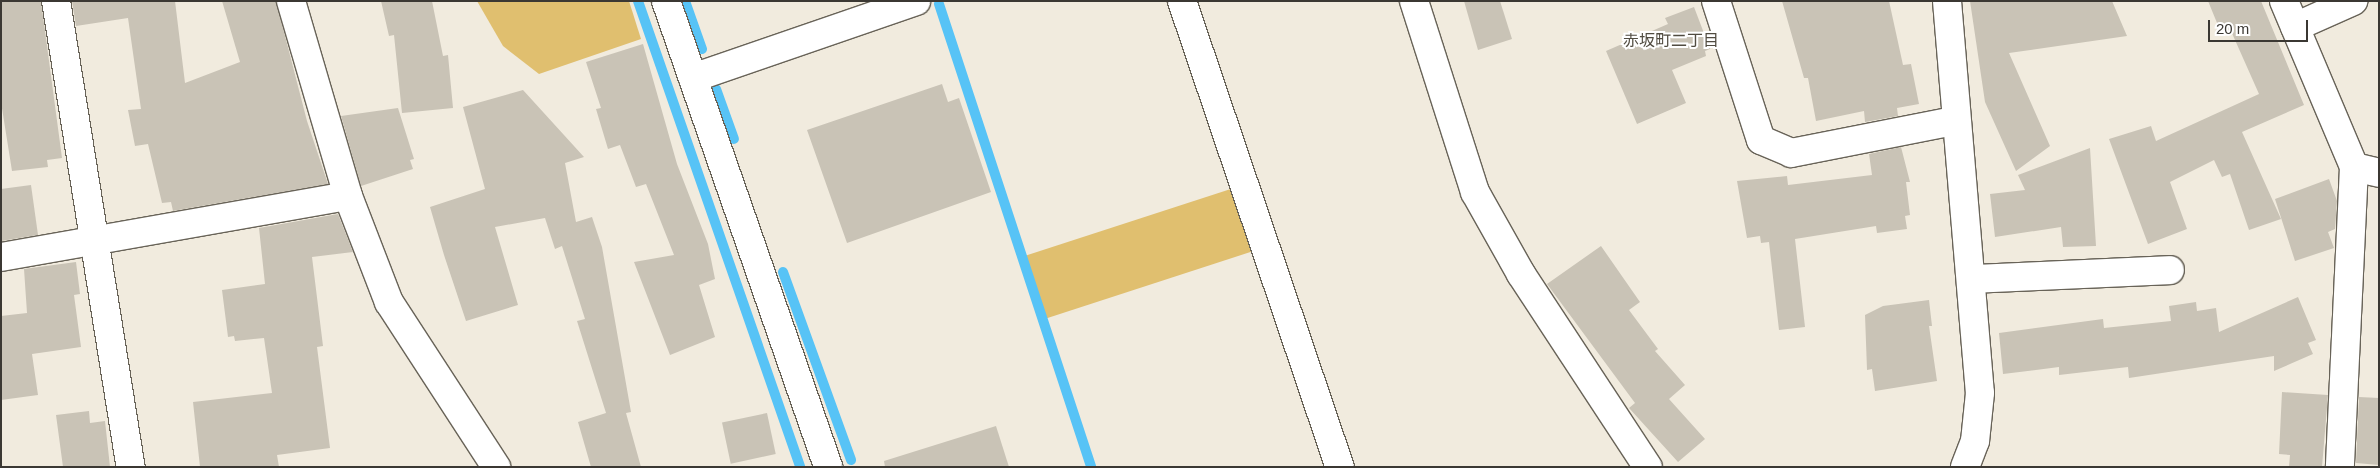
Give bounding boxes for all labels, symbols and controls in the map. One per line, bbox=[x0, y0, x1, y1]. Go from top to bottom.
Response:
scale bar bbox=[2210, 10, 2310, 42]
text: 20 m bbox=[2216, 20, 2249, 37]
district label: 赤坂町二丁目 bbox=[1623, 31, 1719, 51]

